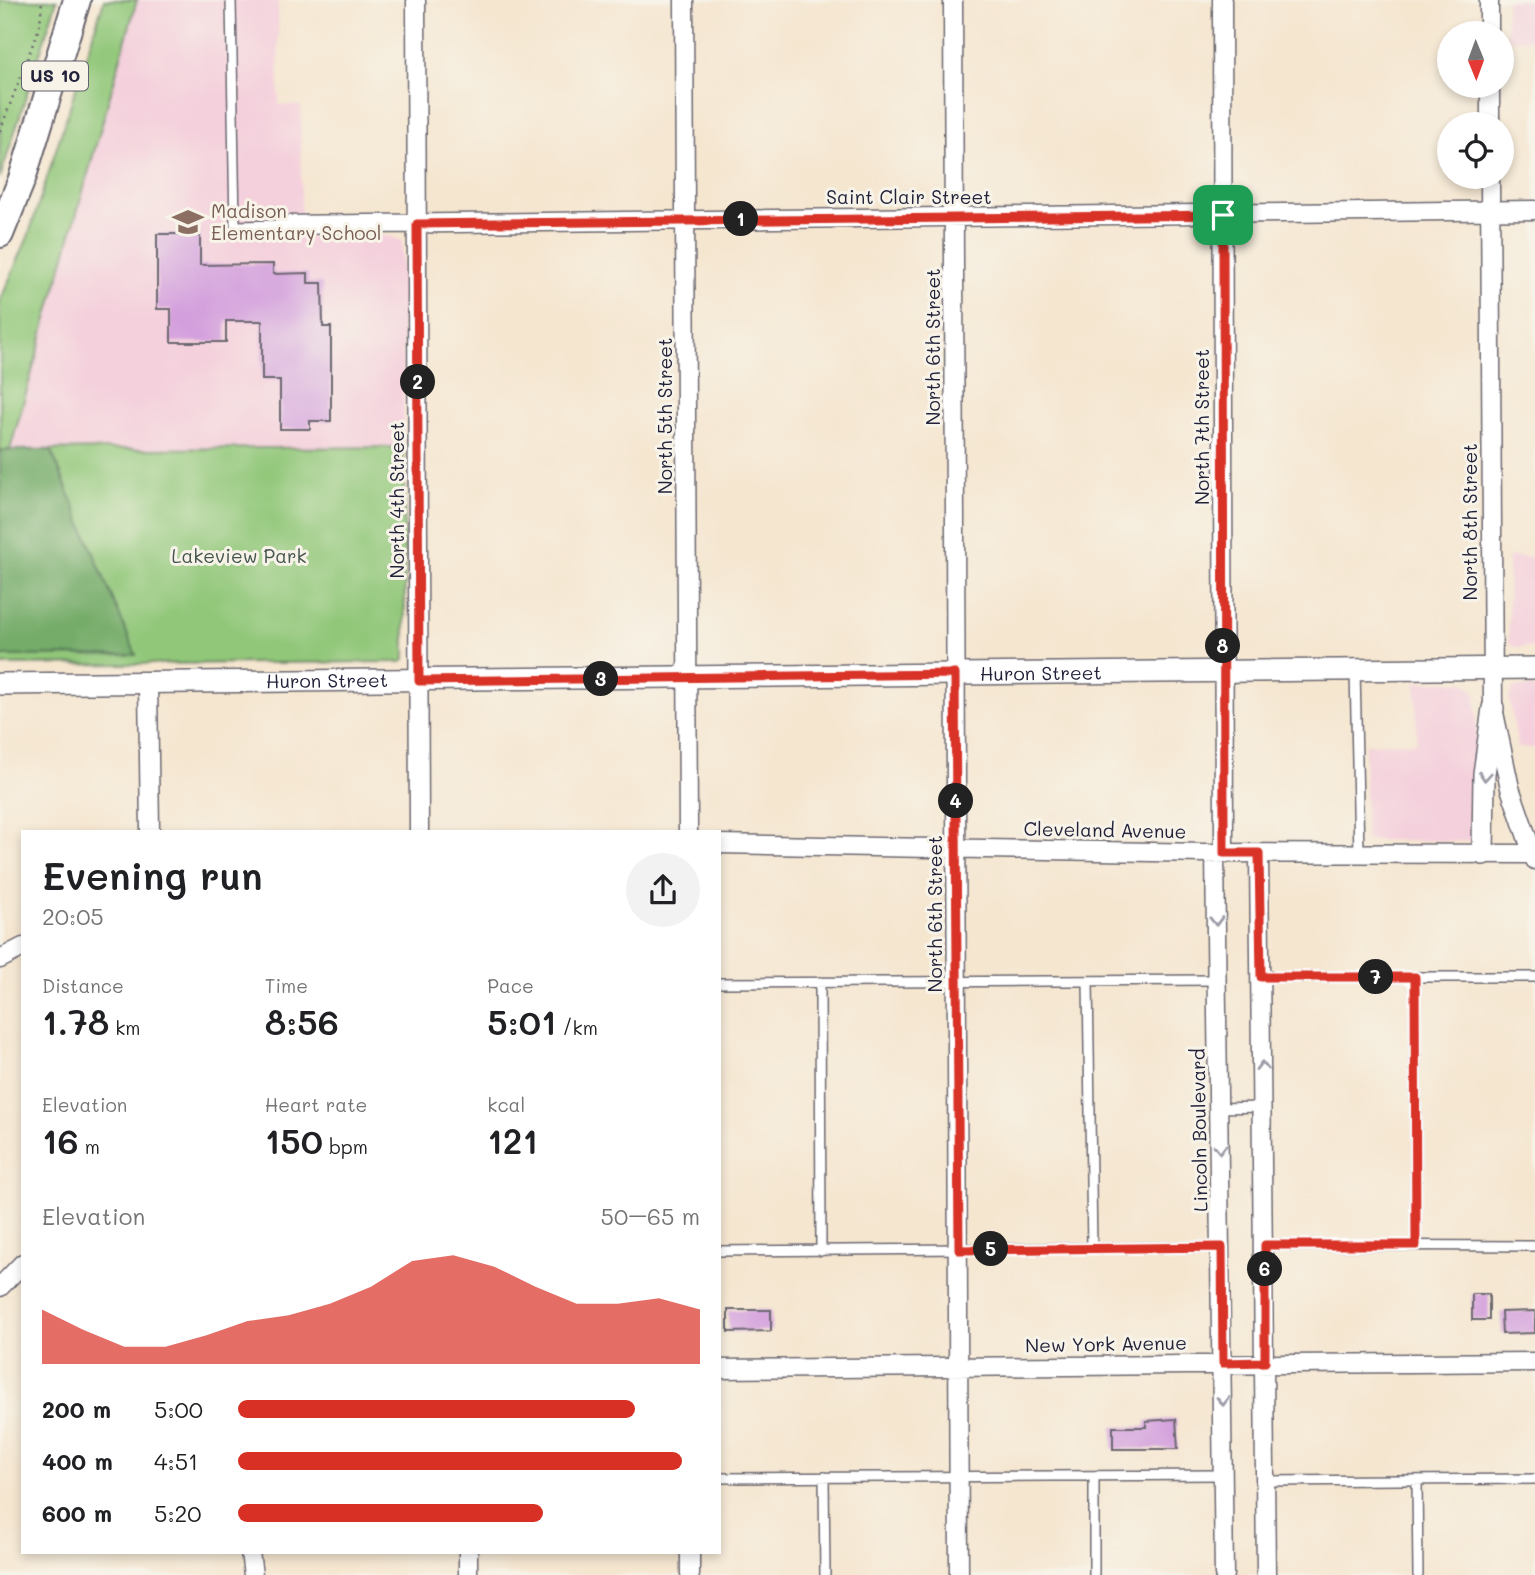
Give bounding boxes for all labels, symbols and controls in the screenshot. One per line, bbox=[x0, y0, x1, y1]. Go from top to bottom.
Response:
north arrow bbox=[1437, 21, 1514, 98]
map controls bbox=[1437, 21, 1514, 189]
road number: US 10 bbox=[22, 62, 88, 90]
button: locate bbox=[1437, 112, 1514, 189]
street label: Saint Clair Street bbox=[826, 184, 992, 209]
pin bbox=[1193, 185, 1253, 245]
icon: arrive bbox=[1204, 196, 1242, 234]
place label: Madison Elementary School bbox=[211, 198, 381, 245]
pin: 1 bbox=[724, 202, 758, 236]
school or university icon: Madison Elementary School bbox=[171, 205, 205, 239]
text: 1 bbox=[736, 206, 745, 231]
street label: North 6th Street bbox=[920, 268, 945, 426]
street label: North 5th Street bbox=[652, 338, 677, 494]
street label: North 7th Street bbox=[1189, 349, 1214, 505]
pin: 2 bbox=[400, 364, 436, 400]
text: 2 bbox=[412, 369, 423, 394]
street label: North 4th Street bbox=[384, 422, 409, 578]
street label: North 8th Street bbox=[1457, 443, 1482, 601]
park label: Lakeview Park bbox=[171, 543, 307, 568]
pin: 8 bbox=[1206, 628, 1240, 664]
text: 8 bbox=[1217, 633, 1228, 658]
street label: Huron Street bbox=[980, 660, 1102, 686]
pin: 3 bbox=[584, 662, 618, 696]
text: 3 bbox=[595, 666, 606, 691]
street label: Huron Street bbox=[266, 667, 388, 693]
one-way arrow bbox=[1478, 770, 1493, 781]
pin: 4 bbox=[939, 784, 974, 818]
text: 4 bbox=[949, 788, 962, 813]
street label: Cleveland Avenue bbox=[1023, 816, 1187, 843]
street label: North 6th Street bbox=[922, 835, 947, 993]
text: Evening run bbox=[42, 850, 263, 900]
button: share bbox=[626, 853, 700, 927]
text: 20:05 bbox=[42, 901, 104, 931]
one-way arrow bbox=[1208, 916, 1224, 927]
pin: 7 bbox=[1358, 960, 1394, 995]
text: 7 bbox=[1370, 964, 1381, 989]
text: Distance bbox=[42, 973, 124, 998]
text: Time bbox=[265, 973, 308, 998]
text: Pace bbox=[487, 973, 534, 998]
text: 1.78 bbox=[42, 998, 109, 1044]
text: 8:56 bbox=[265, 998, 339, 1044]
text: 5:01 bbox=[487, 998, 557, 1044]
text: km bbox=[109, 1015, 141, 1040]
text: /km bbox=[557, 1015, 598, 1040]
street label: Lincoln Boulevard bbox=[1185, 1048, 1212, 1212]
one-way arrow bbox=[1254, 1060, 1270, 1071]
text: Elevation bbox=[42, 1092, 127, 1117]
text: Heart rate bbox=[265, 1092, 367, 1117]
text: kcal bbox=[487, 1092, 525, 1117]
text: 16 bbox=[42, 1117, 79, 1163]
text: 150 bbox=[265, 1117, 323, 1163]
text: 121 bbox=[487, 1117, 538, 1163]
text: m bbox=[79, 1134, 100, 1159]
text: bpm bbox=[323, 1134, 368, 1159]
one-way arrow bbox=[1212, 1144, 1228, 1154]
text: Elevation bbox=[42, 1201, 145, 1231]
text: 50–65 m bbox=[601, 1201, 700, 1231]
pin: 5 bbox=[974, 1232, 1009, 1266]
text: 5 bbox=[985, 1236, 996, 1261]
pin: 6 bbox=[1248, 1252, 1282, 1286]
text: 6 bbox=[1259, 1256, 1270, 1281]
street label: New York Avenue bbox=[1025, 1330, 1187, 1357]
text: 200 m bbox=[42, 1394, 111, 1424]
text: 5:00 bbox=[154, 1394, 203, 1424]
one-way arrow bbox=[1216, 1395, 1231, 1406]
text: 400 m bbox=[42, 1446, 113, 1476]
text: 4:51 bbox=[154, 1446, 198, 1476]
text: 600 m bbox=[42, 1498, 112, 1528]
text: 5:20 bbox=[154, 1498, 202, 1528]

